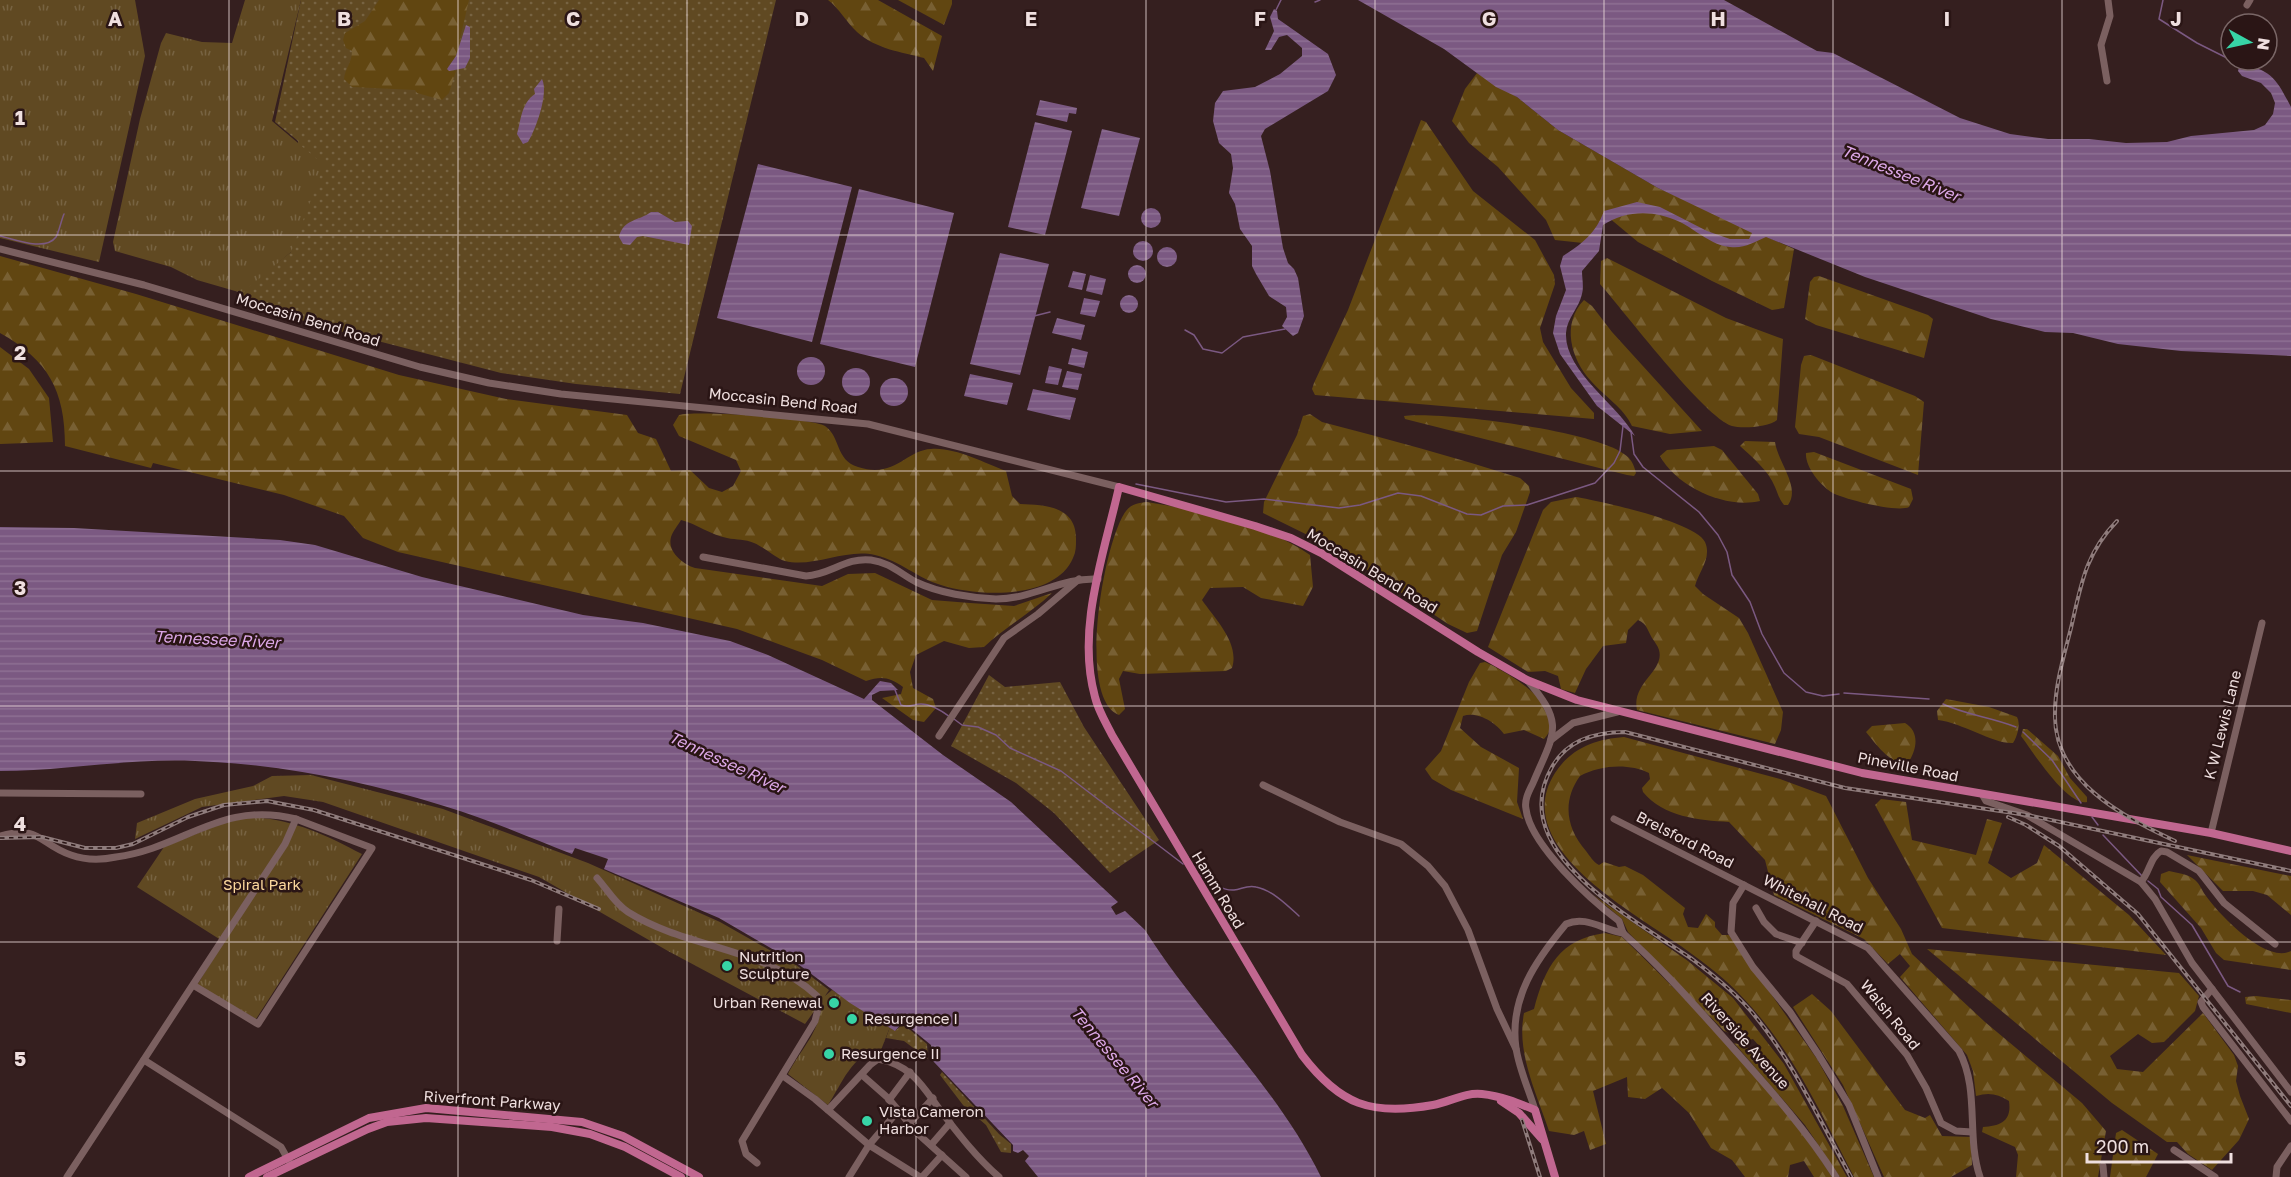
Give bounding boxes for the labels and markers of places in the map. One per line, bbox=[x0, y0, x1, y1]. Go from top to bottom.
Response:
place label: Nutrition Sculpture bbox=[739, 947, 810, 982]
marker: Nutrition Sculpture bbox=[720, 959, 734, 973]
place label: Urban Renewal bbox=[713, 993, 822, 1011]
marker: Urban Renewal bbox=[827, 996, 841, 1010]
place label: Resurgence I bbox=[864, 1009, 958, 1027]
marker: Resurgence I bbox=[845, 1012, 859, 1026]
place label: Resurgence II bbox=[841, 1044, 940, 1062]
marker: Resurgence II bbox=[822, 1047, 836, 1061]
place label: Vista Cameron Harbor bbox=[879, 1102, 984, 1137]
marker: Vista Cameron Harbor bbox=[860, 1114, 874, 1128]

